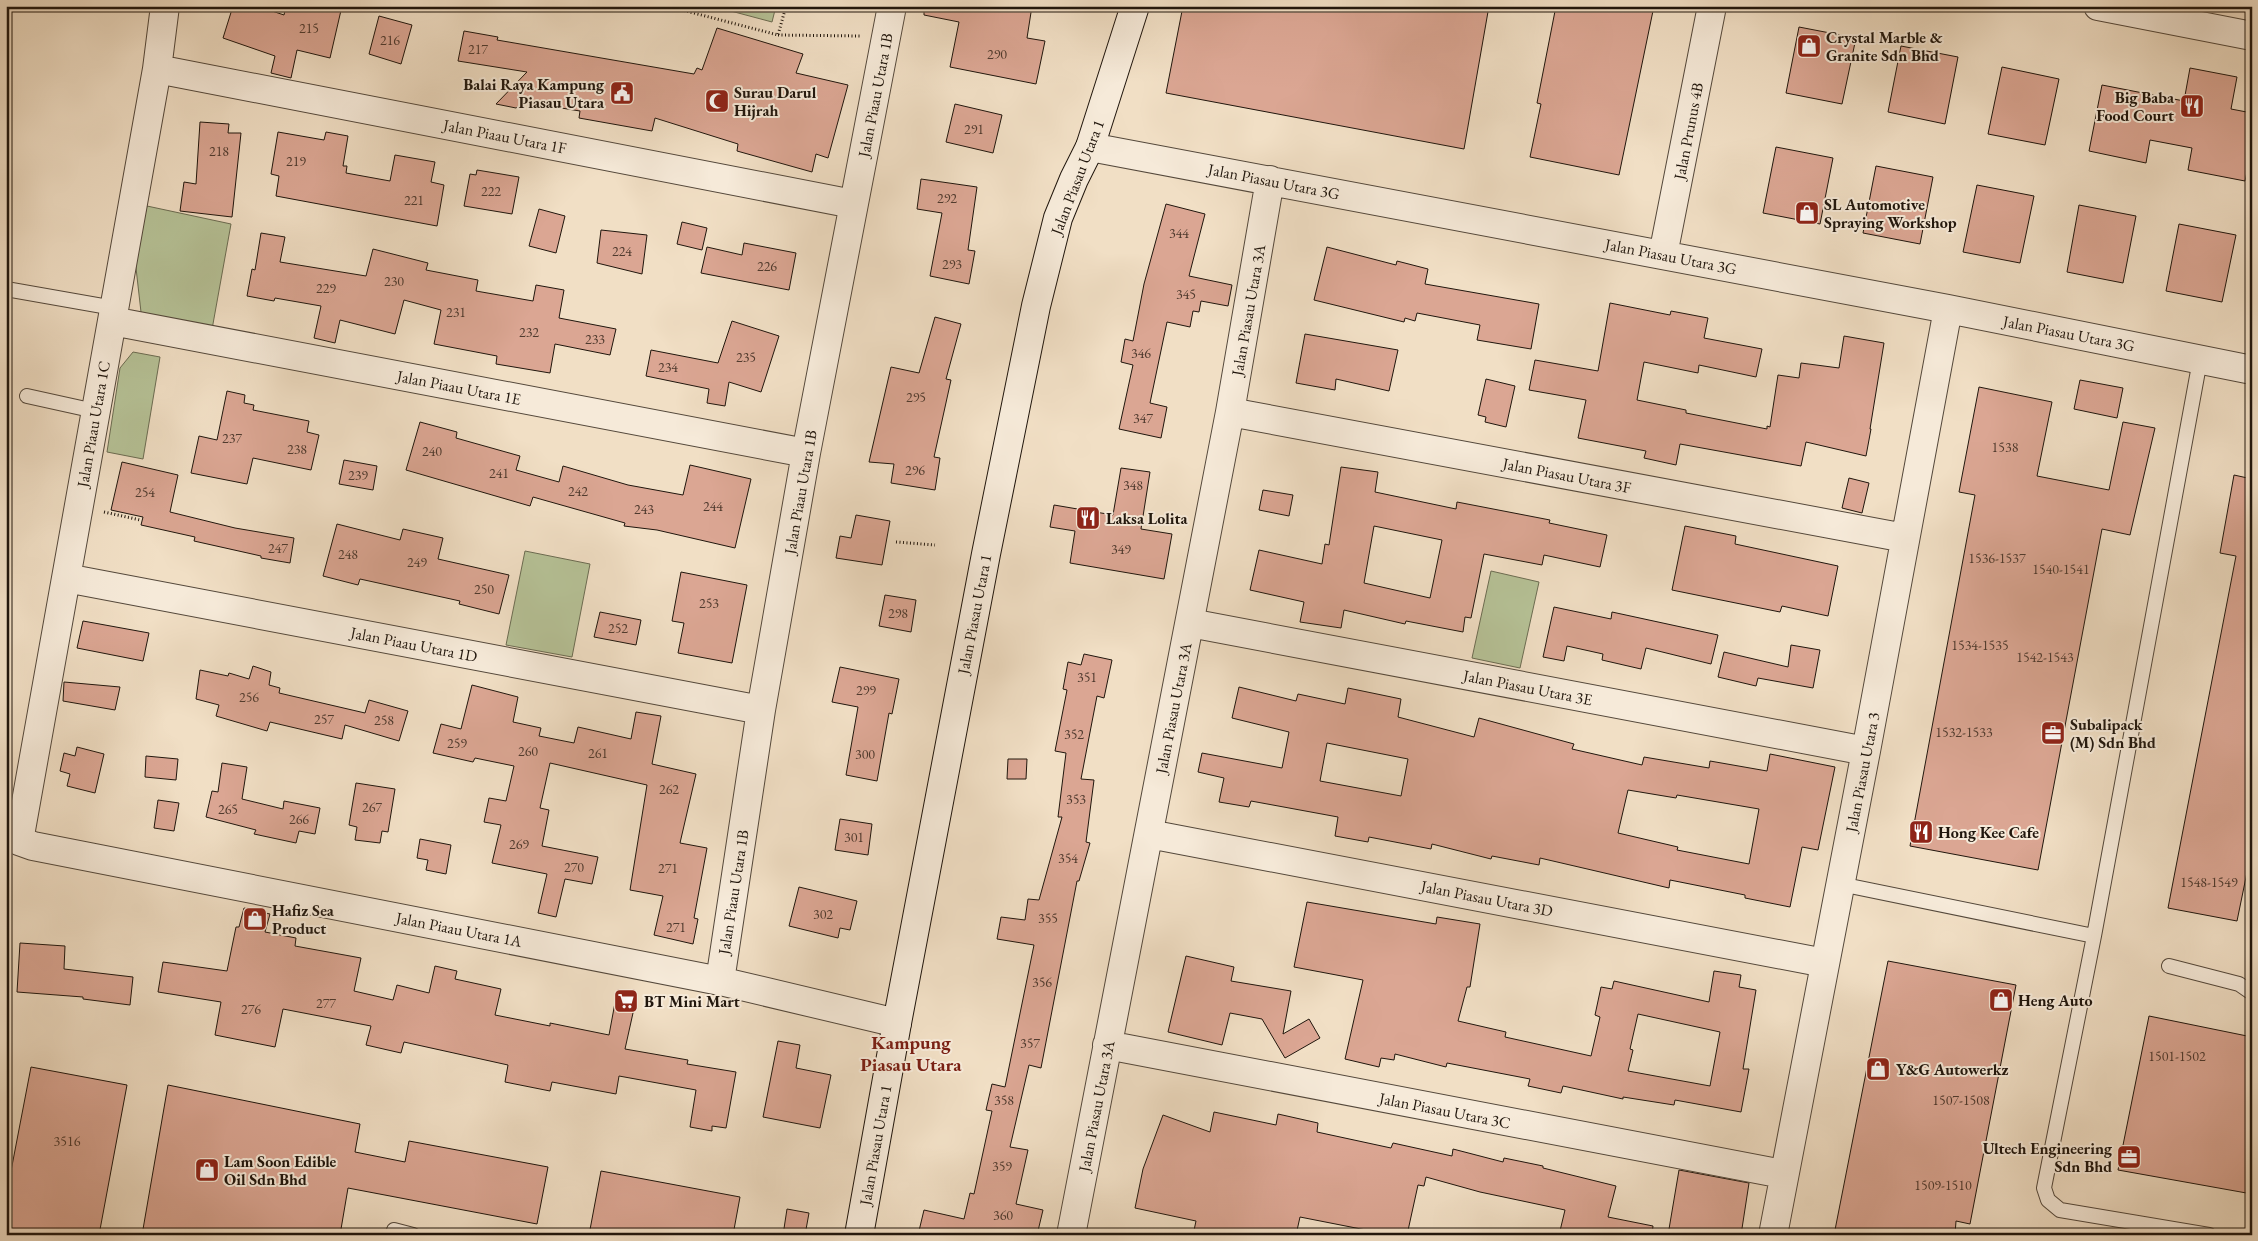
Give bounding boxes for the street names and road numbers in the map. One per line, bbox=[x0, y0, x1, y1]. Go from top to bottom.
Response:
street label: Jalan Piaau Utara 1B bbox=[853, 31, 898, 161]
street label: Jalan Prunus 4B bbox=[1668, 81, 1708, 183]
street label: Jalan Piaau Utara 1F bbox=[440, 114, 568, 159]
street label: Jalan Piasau Utara 1 bbox=[1045, 117, 1109, 240]
street label: Jalan Piasau Utara 3G bbox=[1204, 158, 1342, 205]
street label: Jalan Piasau Utara 3G bbox=[1601, 233, 1739, 280]
street label: Jalan Piasau Utara 3A bbox=[1226, 242, 1271, 379]
street label: Jalan Piasau Utara 3G bbox=[1999, 310, 2137, 357]
street label: Jalan Piaau Utara 1C bbox=[72, 359, 115, 491]
street label: Jalan Piaau Utara 1E bbox=[393, 365, 523, 410]
street label: Jalan Piaau Utara 1B bbox=[779, 428, 822, 558]
street label: Jalan Piasau Utara 3F bbox=[1499, 452, 1633, 498]
street label: Jalan Piasau Utara 1 bbox=[952, 552, 996, 678]
street label: Jalan Piaau Utara 1D bbox=[347, 622, 479, 667]
street label: Jalan Piasau Utara 3A bbox=[1150, 640, 1197, 777]
street label: Jalan Piasau Utara 3E bbox=[1460, 664, 1594, 710]
street label: Jalan Piasau Utara 3 bbox=[1840, 710, 1884, 836]
street label: Jalan Piaau Utara 1B bbox=[713, 828, 754, 958]
street label: Jalan Piasau Utara 3D bbox=[1417, 875, 1555, 922]
street label: Jalan Piaau Utara 1A bbox=[392, 907, 525, 952]
street label: Jalan Piasau Utara 3A bbox=[1073, 1038, 1120, 1175]
street label: Jalan Piasau Utara 1 bbox=[854, 1083, 896, 1209]
street label: Jalan Piasau Utara 3C bbox=[1376, 1087, 1512, 1134]

